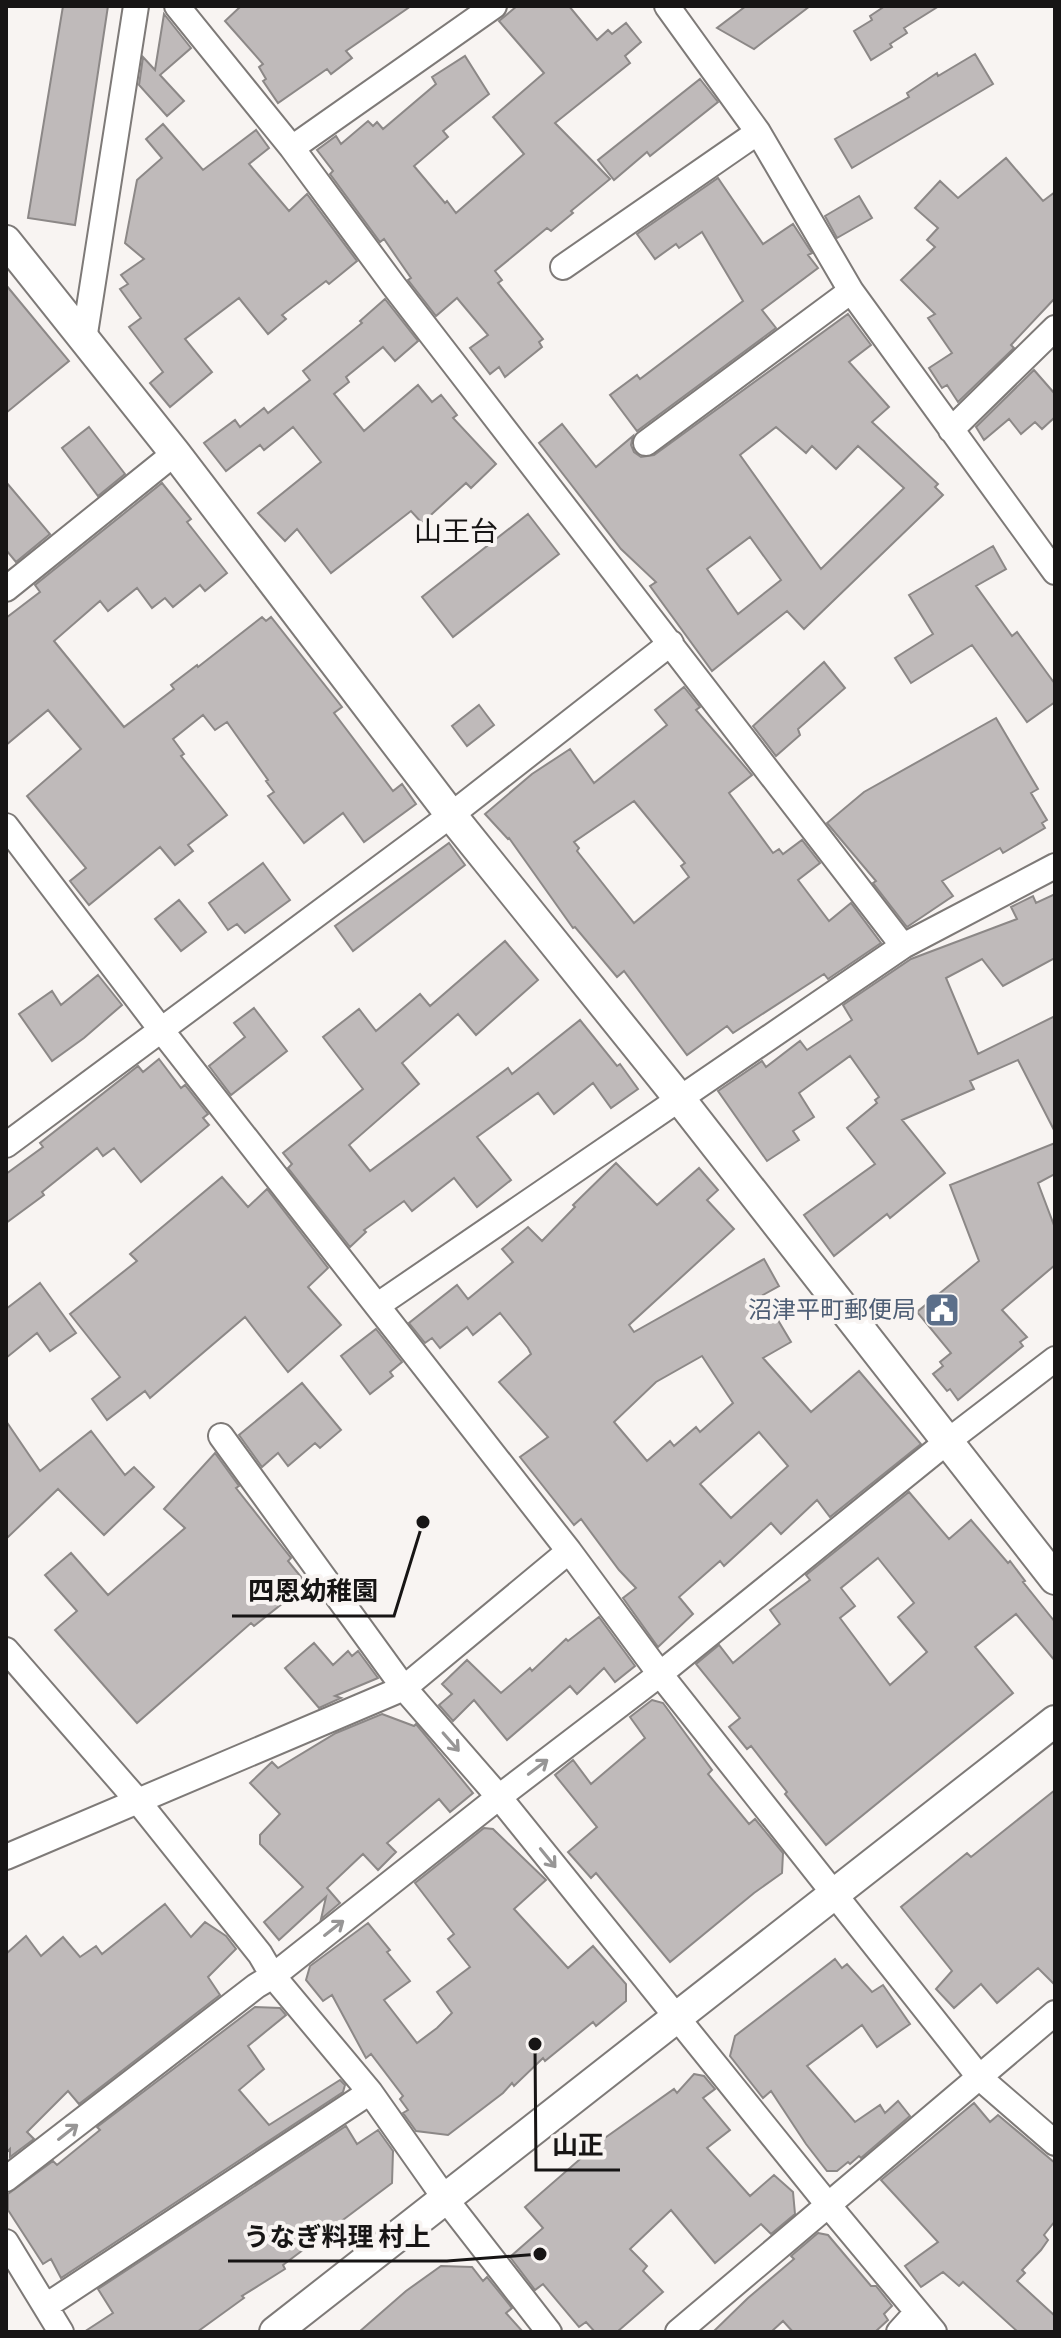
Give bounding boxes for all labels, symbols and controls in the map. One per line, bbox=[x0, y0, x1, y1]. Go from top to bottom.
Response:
district label: 山王台 bbox=[414, 512, 498, 552]
public building icon: 沼津平町郵便局 bbox=[923, 1291, 961, 1329]
place label: 沼津平町郵便局 bbox=[748, 1293, 916, 1328]
callout: 四恩幼稚園 bbox=[232, 1566, 394, 1616]
text: 四恩幼稚園 bbox=[248, 1573, 378, 1610]
one-way arrow bbox=[442, 1732, 460, 1752]
one-way arrow bbox=[527, 1758, 548, 1775]
one-way arrow bbox=[539, 1847, 557, 1867]
one-way arrow bbox=[323, 1919, 344, 1937]
callout: 山正 bbox=[536, 2120, 620, 2170]
one-way arrow bbox=[57, 2123, 78, 2140]
text: 山正 bbox=[552, 2127, 604, 2164]
callout: うなぎ料理 村上 bbox=[228, 2211, 447, 2261]
text: うなぎ料理 村上 bbox=[243, 2219, 431, 2256]

